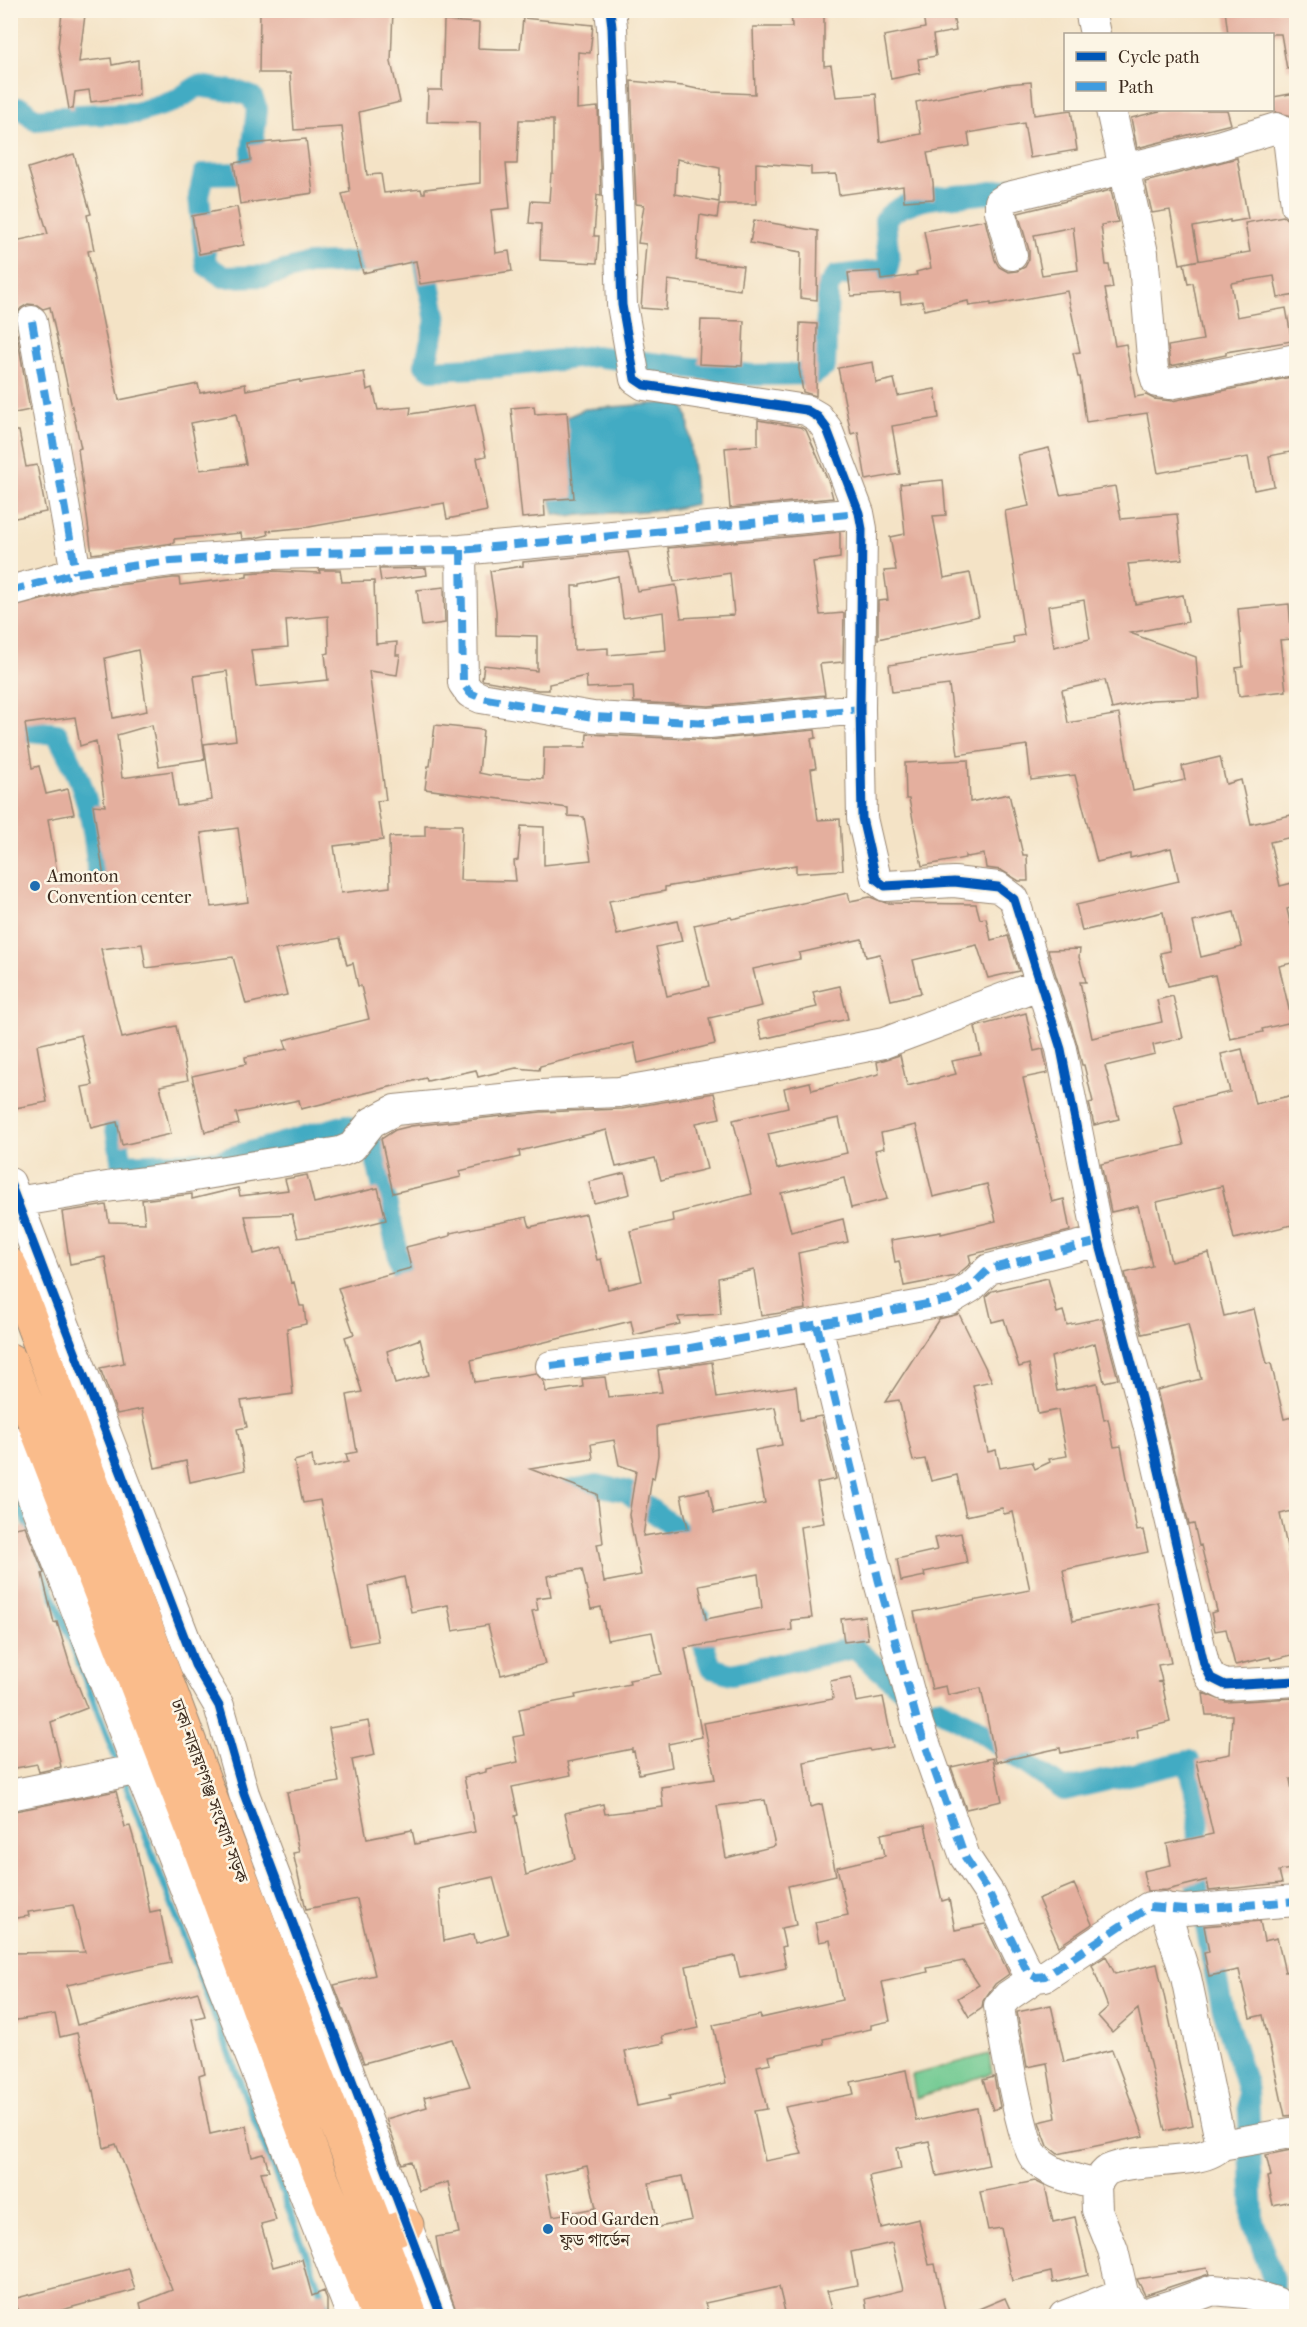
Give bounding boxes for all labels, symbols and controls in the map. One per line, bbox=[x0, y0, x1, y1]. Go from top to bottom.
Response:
legend bbox=[1064, 33, 1274, 111]
text: Cycle path bbox=[1118, 47, 1199, 68]
text: Path bbox=[1118, 77, 1154, 98]
place label: Amonton Convention center bbox=[46, 866, 192, 908]
marker: Amonton Convention center bbox=[28, 879, 42, 893]
street label: ঢাকা-নারায়ণগঞ্জ সংযোগ সড়ক bbox=[166, 1695, 253, 1887]
place label: Food Garden ফুড গার্ডেন bbox=[559, 2209, 660, 2251]
marker: Food Garden ফুড গার্ডেন bbox=[541, 2222, 555, 2236]

